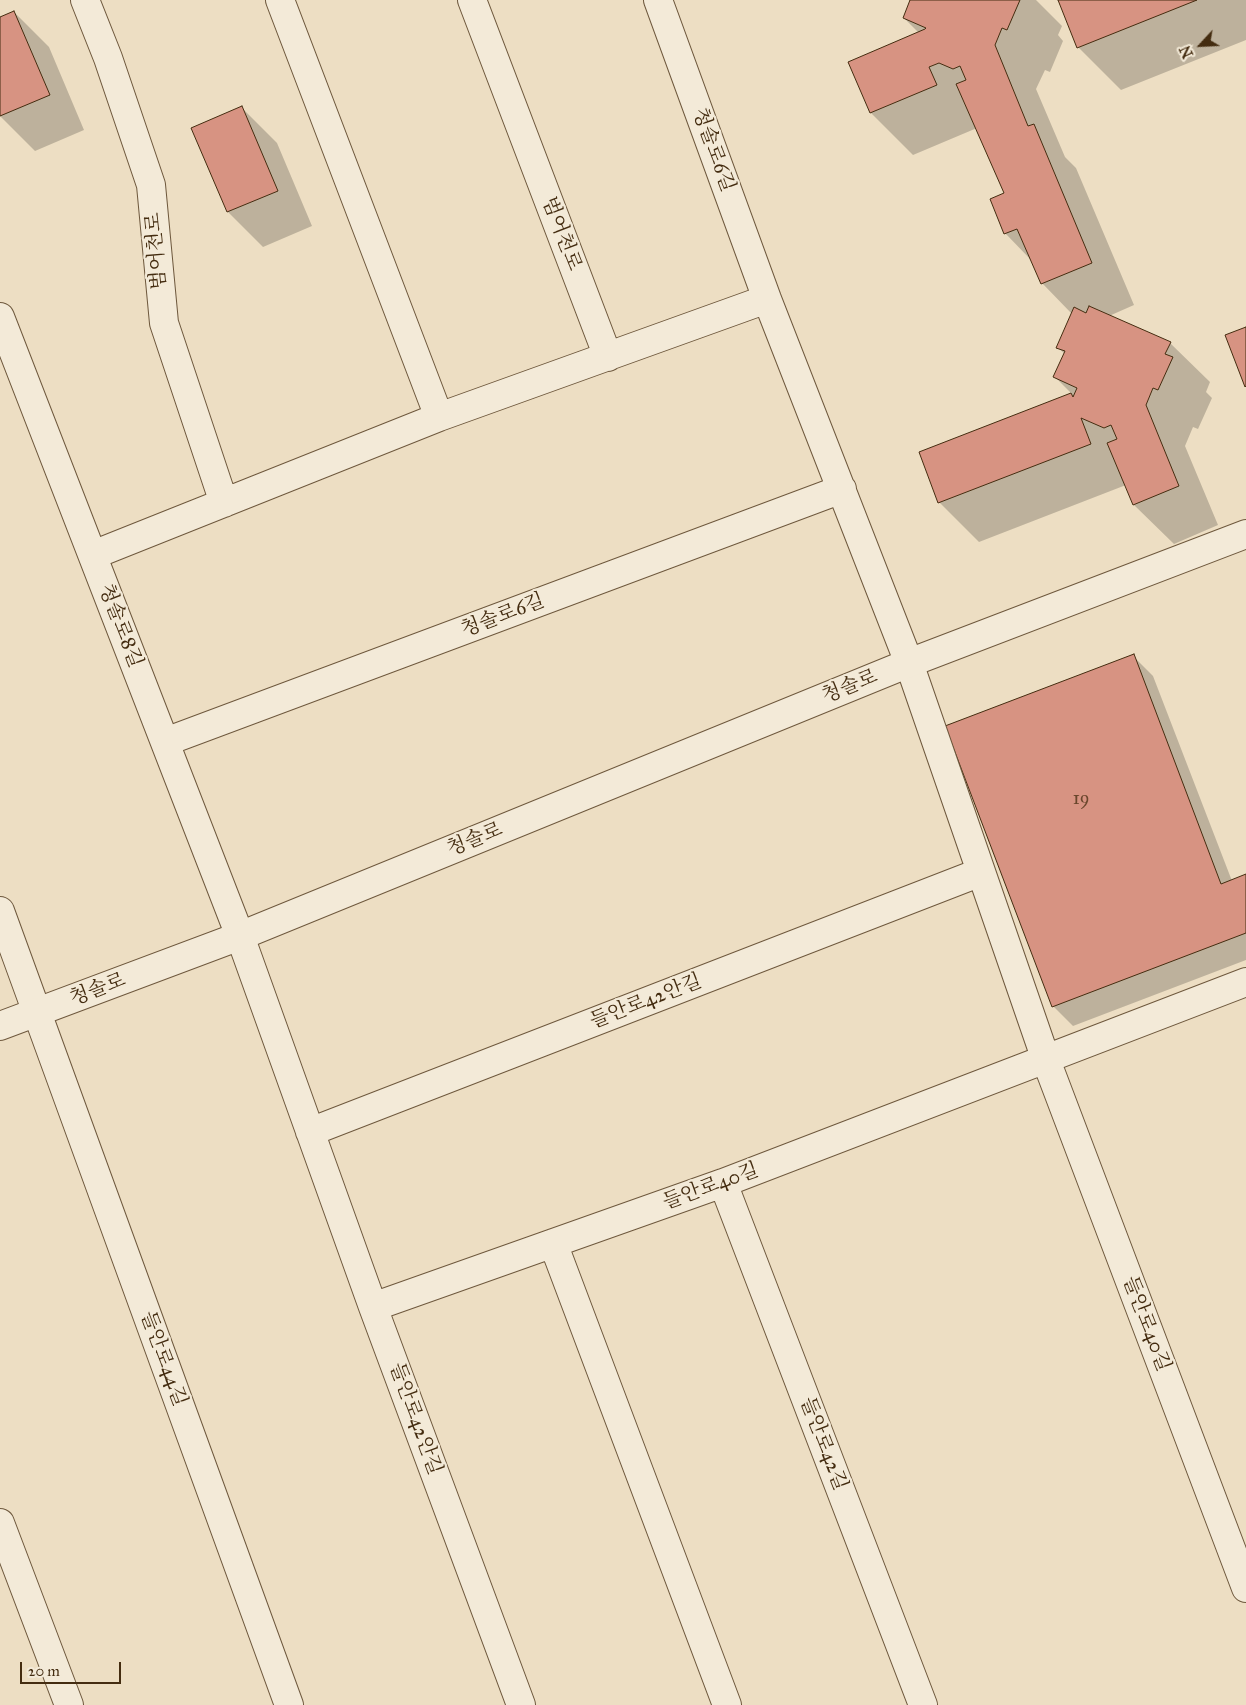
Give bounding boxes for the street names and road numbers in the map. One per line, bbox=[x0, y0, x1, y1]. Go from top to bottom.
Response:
street label: 청솔로6길 bbox=[687, 105, 739, 195]
street label: 범어천로 bbox=[536, 194, 586, 274]
street label: 범어천로 bbox=[142, 211, 172, 291]
street label: 청솔로8길 bbox=[93, 581, 147, 671]
street label: 청솔로6길 bbox=[458, 589, 548, 643]
street label: 청솔로 bbox=[819, 665, 881, 709]
street label: 청솔로 bbox=[444, 818, 506, 862]
street label: 청솔로 bbox=[67, 968, 129, 1012]
street label: 들안로42안길 bbox=[587, 970, 705, 1034]
street label: 들안로40길 bbox=[660, 1159, 762, 1215]
street label: 들안로40길 bbox=[1117, 1273, 1175, 1375]
street label: 들안로44길 bbox=[135, 1308, 191, 1410]
street label: 들안로42안길 bbox=[384, 1360, 446, 1478]
street label: 들안로42길 bbox=[794, 1394, 852, 1494]

